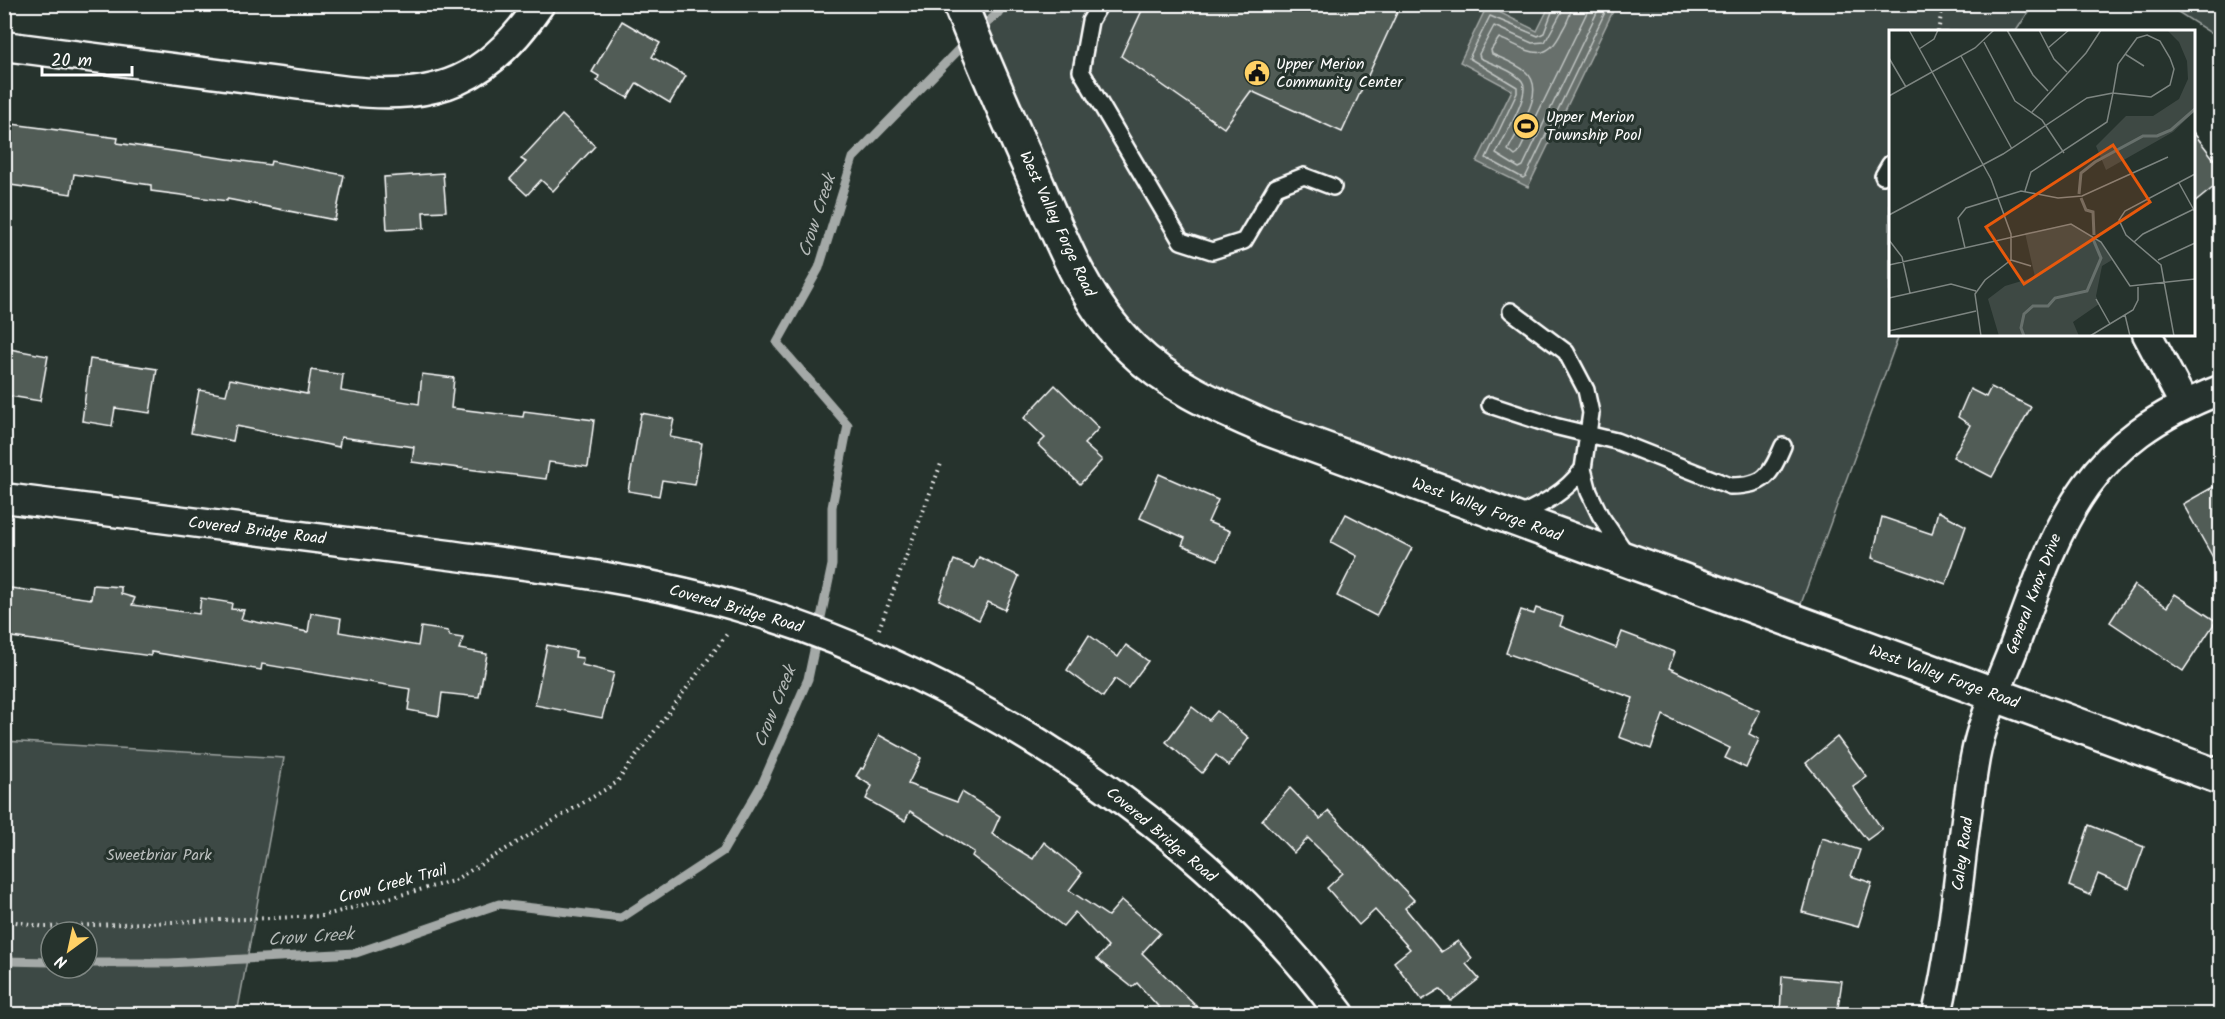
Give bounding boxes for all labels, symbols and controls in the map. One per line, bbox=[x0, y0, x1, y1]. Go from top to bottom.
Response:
inset map bbox=[1889, 30, 2195, 336]
scale bar bbox=[42, 39, 132, 77]
text: 20 m bbox=[51, 47, 92, 76]
place label: Upper Merion Community Center bbox=[1276, 52, 1404, 95]
public building icon: Upper Merion Community Center bbox=[1242, 58, 1272, 88]
place label: Upper Merion Township Pool bbox=[1546, 105, 1642, 148]
sports icon: Upper Merion Township Pool bbox=[1511, 111, 1541, 141]
street label: West Valley Forge Road bbox=[1012, 147, 1102, 302]
water label: Crow Creek bbox=[791, 168, 846, 261]
street label: West Valley Forge Road bbox=[1408, 471, 1567, 549]
street label: Covered Bridge Road bbox=[187, 510, 328, 552]
street label: General Knox Drive bbox=[1999, 530, 2069, 658]
street label: Covered Bridge Road bbox=[666, 578, 807, 640]
street label: West Valley Forge Road bbox=[1865, 638, 2024, 716]
water label: Crow Creek bbox=[747, 660, 806, 752]
street label: Covered Bridge Road bbox=[1100, 781, 1223, 890]
street label: Caley Road bbox=[1945, 815, 1981, 892]
park label: Sweetbriar Park bbox=[106, 843, 212, 868]
street label: Crow Creek Trail bbox=[336, 857, 450, 911]
north arrow bbox=[39, 920, 99, 980]
water label: Crow Creek bbox=[267, 920, 357, 955]
text: N bbox=[51, 948, 73, 975]

